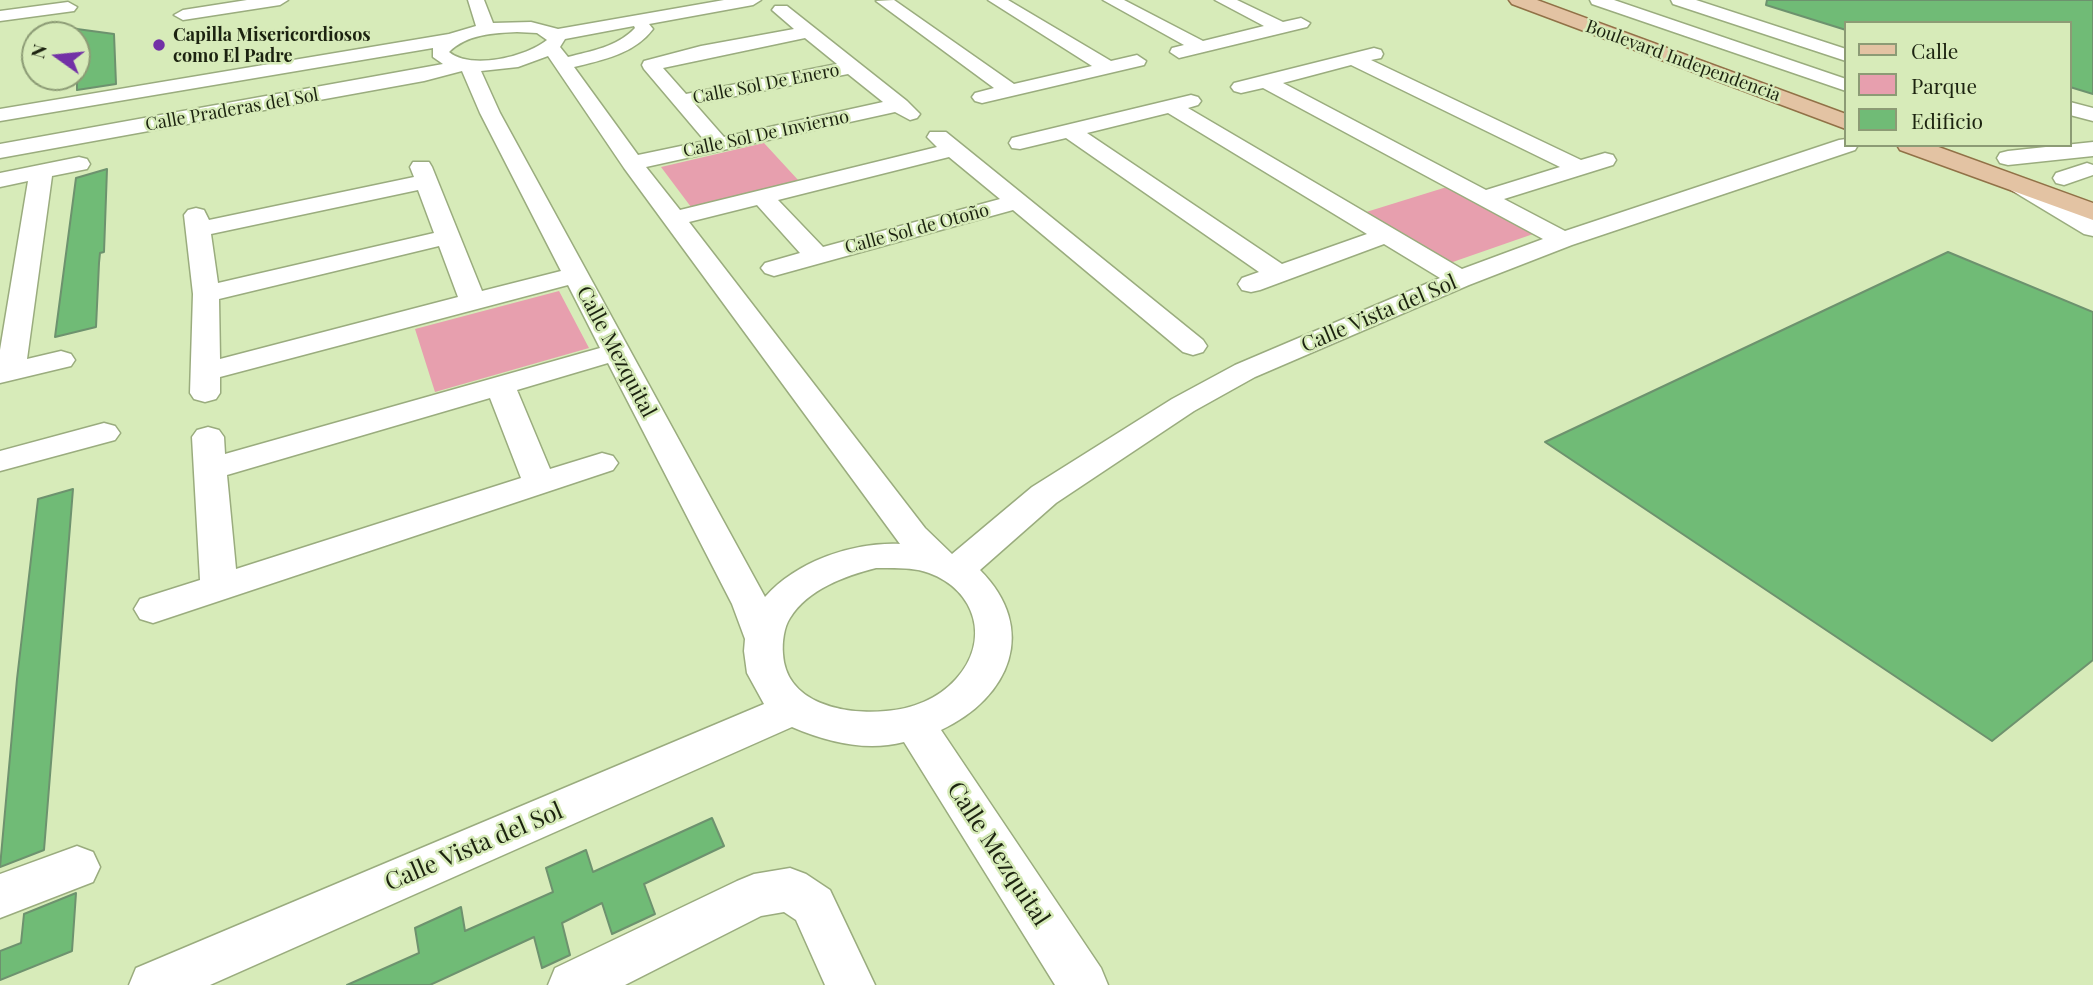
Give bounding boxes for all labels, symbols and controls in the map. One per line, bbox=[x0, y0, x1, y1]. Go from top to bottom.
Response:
street label: Boulevard Independencia bbox=[1583, 16, 1783, 106]
north arrow bbox=[21, 21, 91, 91]
legend bbox=[1844, 21, 2072, 147]
place label: Capilla Misericordiosos como El Padre bbox=[173, 24, 371, 66]
text: Calle bbox=[1911, 36, 1958, 64]
marker: Capilla Misericordiosos como El Padre bbox=[151, 37, 167, 53]
text: N bbox=[23, 41, 52, 61]
street label: Calle Sol De Enero bbox=[691, 59, 841, 109]
text: Parque bbox=[1911, 71, 1977, 99]
street label: Calle Praderas del Sol bbox=[144, 84, 320, 136]
street label: Calle Sol De Invierno bbox=[681, 106, 851, 162]
text: Edificio bbox=[1911, 106, 1983, 134]
street label: Calle Sol de Otoño bbox=[843, 199, 991, 259]
street label: Calle Vista del Sol bbox=[1297, 270, 1461, 358]
street label: Calle Mezquital bbox=[571, 282, 661, 422]
street label: Calle Mezquital bbox=[941, 777, 1055, 931]
street label: Calle Vista del Sol bbox=[381, 797, 567, 897]

